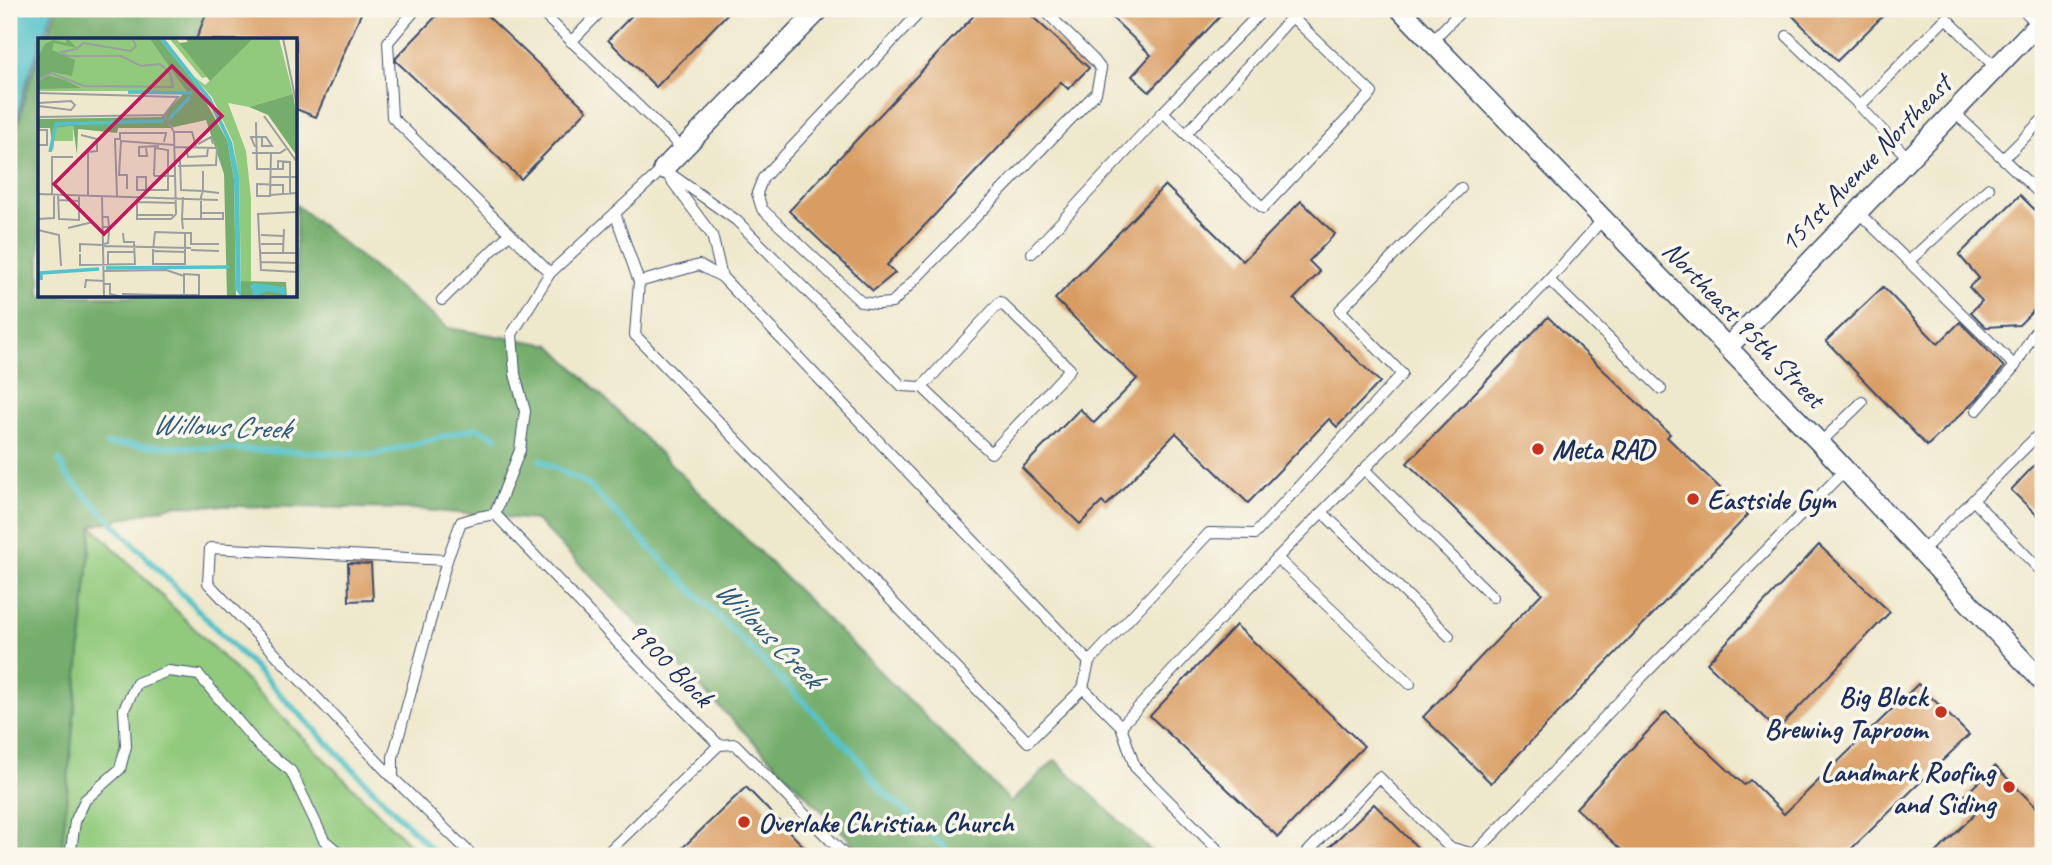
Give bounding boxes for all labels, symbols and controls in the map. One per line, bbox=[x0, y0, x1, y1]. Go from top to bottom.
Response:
inset map bbox=[38, 38, 298, 298]
street label: 151st Avenue Northeast bbox=[1771, 64, 1961, 259]
street label: Northeast 95th Street bbox=[1655, 233, 1835, 417]
water label: Willows Creek bbox=[152, 405, 296, 448]
place label: Meta RAD bbox=[1552, 432, 1658, 467]
marker: Meta RAD bbox=[1530, 441, 1546, 457]
place label: Eastside Gym bbox=[1707, 482, 1838, 518]
marker: Eastside Gym bbox=[1685, 491, 1701, 507]
water label: Willows Creek bbox=[707, 572, 835, 700]
street label: 9900 Block bbox=[621, 614, 722, 715]
place label: Big Block Brewing Taproom bbox=[1765, 679, 1930, 746]
marker: Big Block Brewing Taproom bbox=[1933, 704, 1949, 720]
place label: Landmark Roofing and Siding bbox=[1821, 754, 1998, 821]
marker: Landmark Roofing and Siding bbox=[2001, 779, 2017, 795]
place label: Overlake Christian Church bbox=[758, 805, 1015, 840]
marker: Overlake Christian Church bbox=[736, 814, 752, 830]

